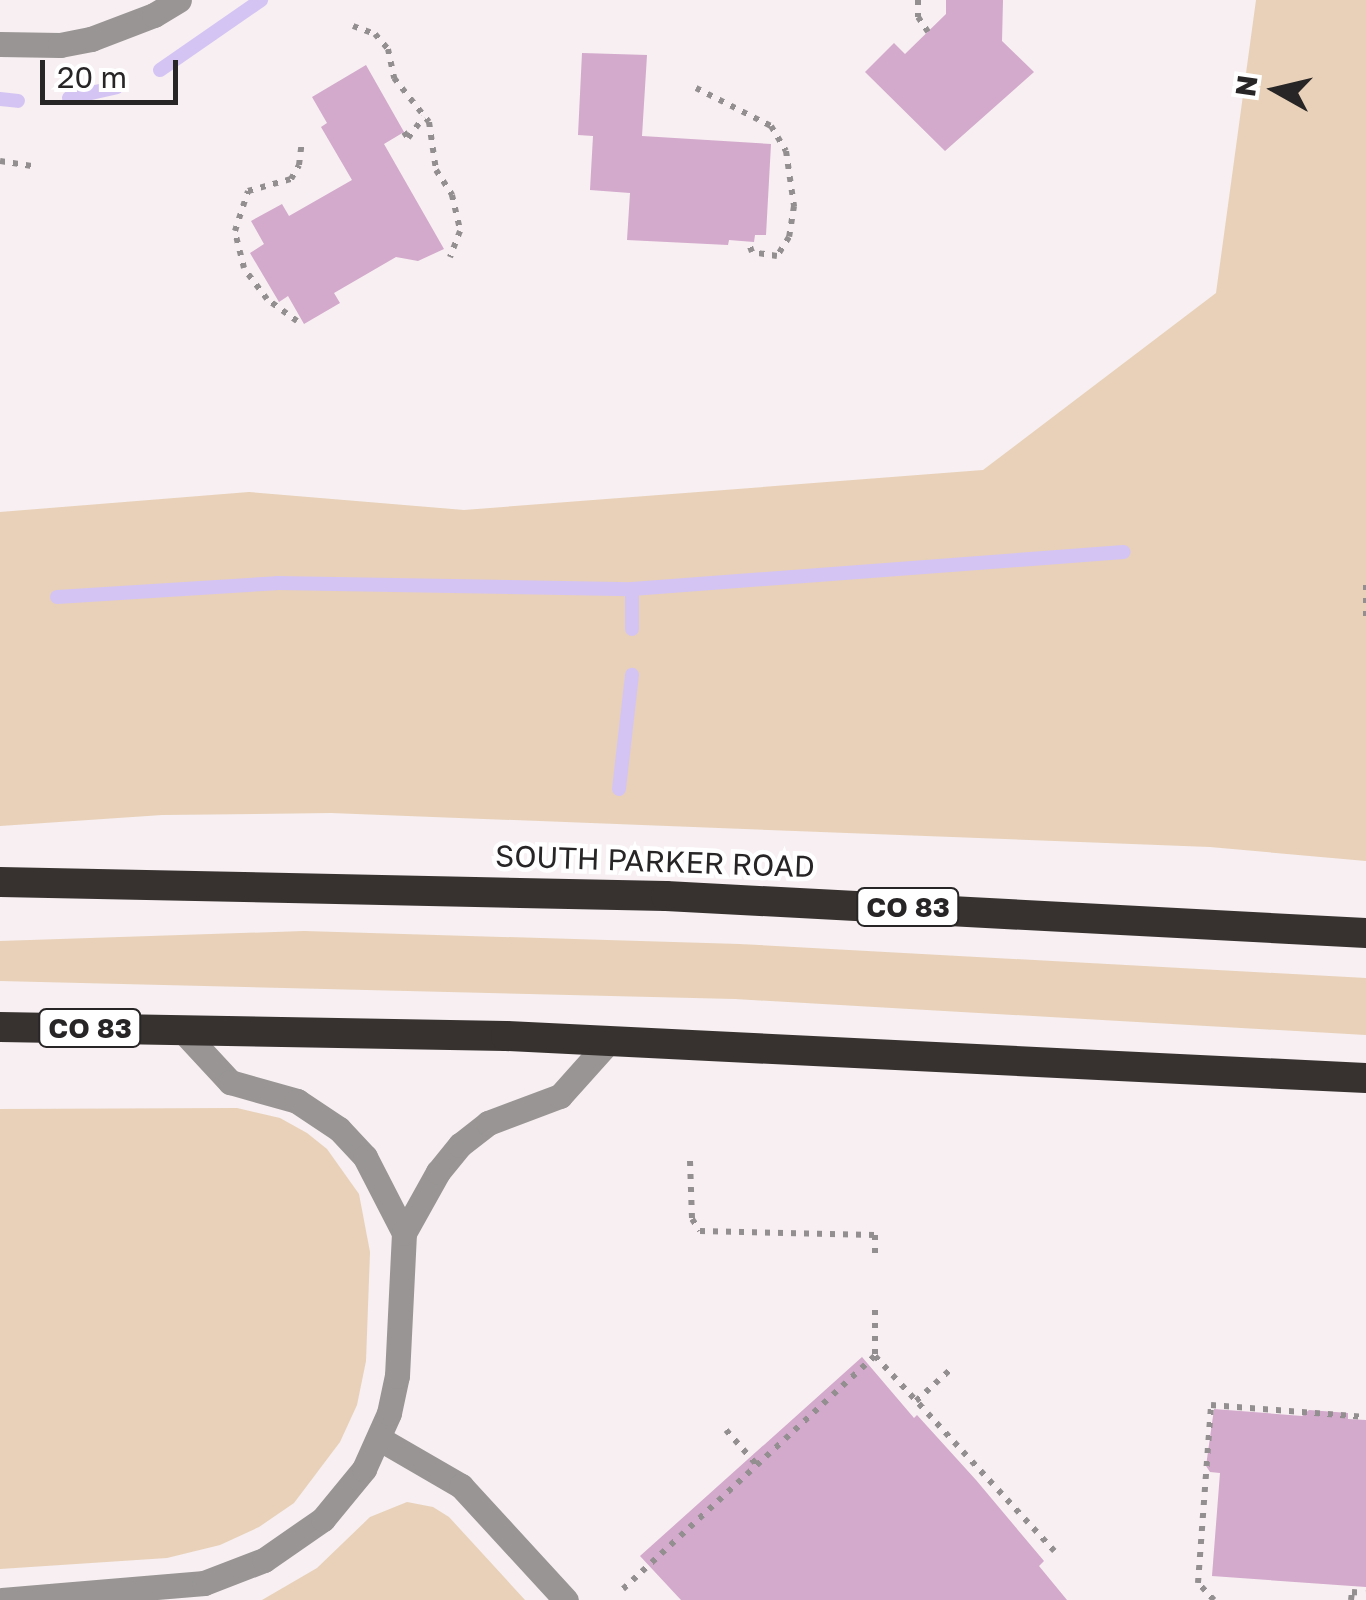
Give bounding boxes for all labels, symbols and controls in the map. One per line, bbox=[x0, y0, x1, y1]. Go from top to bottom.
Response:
scale bar bbox=[45, 40, 182, 102]
north arrow bbox=[1226, 40, 1326, 140]
text: 20 m bbox=[57, 59, 127, 95]
text: N bbox=[1228, 73, 1264, 99]
street label: SOUTH PARKER ROAD bbox=[494, 837, 816, 885]
road number: CO 83 bbox=[856, 884, 960, 930]
road number: CO 83 bbox=[38, 1005, 142, 1051]

